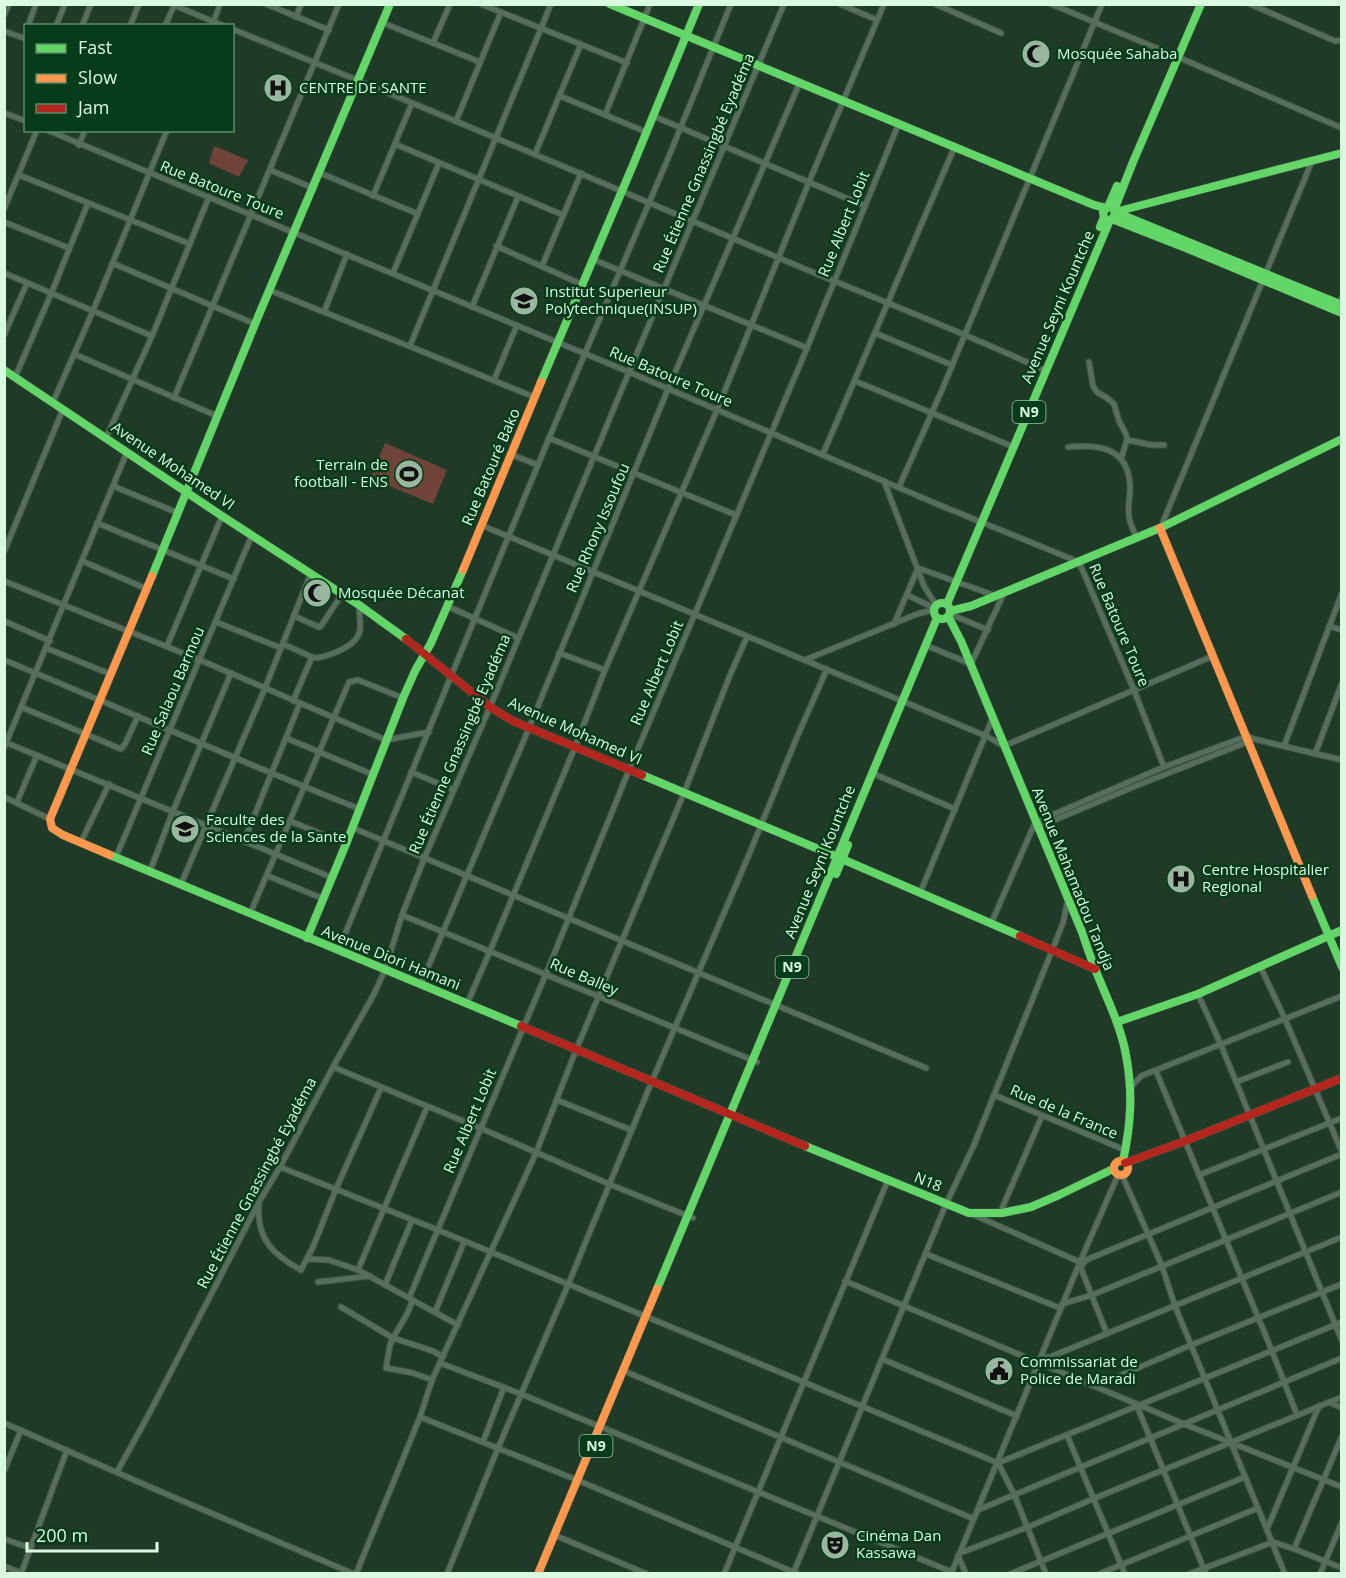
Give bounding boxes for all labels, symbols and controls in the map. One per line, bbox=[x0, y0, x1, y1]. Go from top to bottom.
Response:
legend bbox=[24, 24, 234, 132]
text: Fast bbox=[78, 35, 112, 59]
mosque icon: Mosquée Sahaba bbox=[1020, 38, 1052, 70]
place label: Mosquée Sahaba bbox=[1057, 43, 1177, 63]
street label: Rue Étienne Gnassingbé Eyadéma bbox=[648, 50, 759, 275]
text: Slow bbox=[78, 65, 117, 89]
hospital icon: CENTRE DE SANTE bbox=[262, 72, 294, 104]
place label: CENTRE DE SANTE bbox=[299, 77, 427, 97]
text: Jam bbox=[76, 95, 110, 119]
street label: Rue Batoure Toure bbox=[157, 155, 287, 223]
street label: Rue Albert Lobit bbox=[813, 168, 873, 279]
street label: Avenue Seyni Kountche bbox=[1016, 227, 1098, 386]
place label: Institut Superieur Polytechnique(INSUP) bbox=[545, 281, 697, 318]
school or university icon: Institut Superieur Polytechnique(INSUP) bbox=[508, 285, 540, 317]
street label: Rue Batoure Toure bbox=[607, 341, 736, 411]
road number: N9 bbox=[1012, 401, 1046, 423]
street label: Rue Batouré Bako bbox=[456, 405, 524, 528]
street label: Avenue Mohamed VI bbox=[108, 416, 239, 514]
place label: Terrain de football - ENS bbox=[294, 454, 388, 491]
sports icon: Terrain de football - ENS bbox=[393, 458, 425, 490]
street label: Rue Rhony Issoufou bbox=[561, 460, 633, 595]
street label: Rue Batoure Toure bbox=[1085, 560, 1155, 689]
mosque icon: Mosquée Décanat bbox=[301, 577, 333, 609]
place label: Mosquée Décanat bbox=[338, 582, 465, 602]
street label: Rue Albert Lobit bbox=[625, 617, 687, 728]
street label: Rue Salaou Barmou bbox=[136, 623, 208, 758]
street label: Rue Étienne Gnassingbé Eyadéma bbox=[404, 631, 515, 856]
street label: Avenue Mohamed VI bbox=[505, 692, 646, 769]
street label: Avenue Seyni Kountche bbox=[779, 782, 859, 941]
street label: Avenue Mahamadou Tandja bbox=[1028, 784, 1120, 973]
place label: Faculte des Sciences de la Sante bbox=[206, 809, 347, 846]
school or university icon: Faculte des Sciences de la Sante bbox=[169, 813, 201, 845]
place label: Centre Hospitalier Regional bbox=[1202, 859, 1329, 896]
hospital icon: Centre Hospitalier Regional bbox=[1165, 863, 1197, 895]
street label: Avenue Diori Hamani bbox=[319, 920, 464, 994]
street label: Rue Balley bbox=[547, 953, 622, 1000]
road number: N9 bbox=[776, 956, 808, 978]
street label: Rue Albert Lobit bbox=[438, 1065, 500, 1176]
street label: Rue Étienne Gnassingbé Eyadéma bbox=[192, 1073, 321, 1292]
street label: Rue de la France bbox=[1007, 1079, 1121, 1143]
street label: N18 bbox=[911, 1166, 945, 1196]
place label: Commissariat de Police de Maradi bbox=[1020, 1351, 1138, 1388]
public building icon: Commissariat de Police de Maradi bbox=[983, 1355, 1015, 1387]
road number: N9 bbox=[580, 1435, 612, 1457]
scale bar bbox=[27, 1515, 158, 1553]
text: 200 m bbox=[36, 1523, 88, 1547]
place label: Cinéma Dan Kassawa bbox=[856, 1525, 941, 1562]
theatre icon: Cinéma Dan Kassawa bbox=[819, 1529, 851, 1561]

